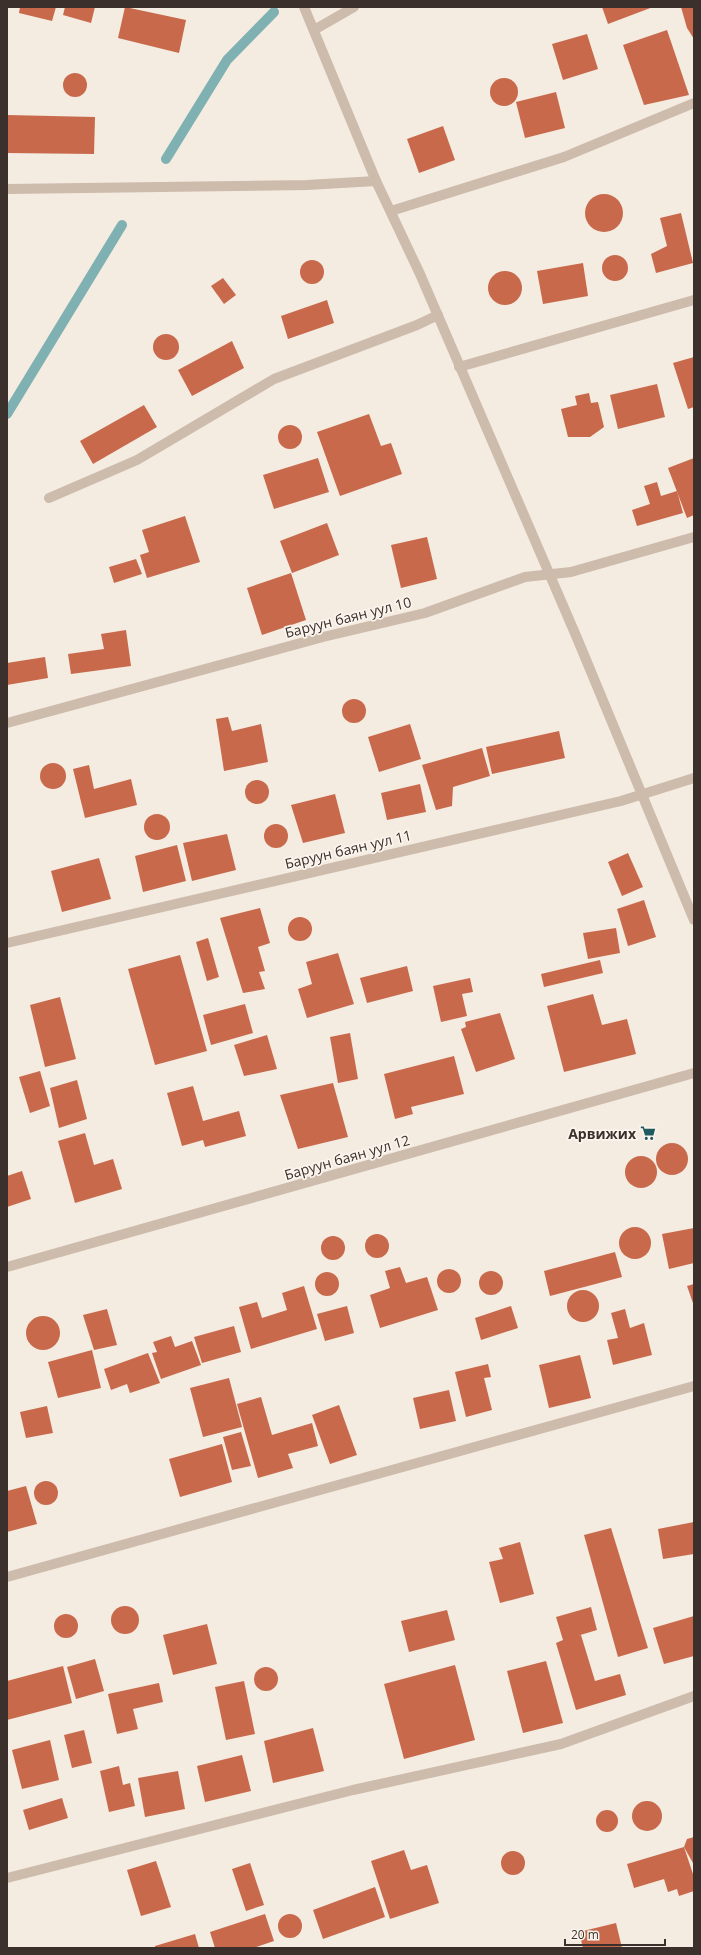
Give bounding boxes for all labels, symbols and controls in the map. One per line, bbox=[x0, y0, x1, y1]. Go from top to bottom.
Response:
street label: Баруун баян уул 10 bbox=[283, 592, 413, 642]
street label: Баруун баян уул 11 bbox=[283, 825, 413, 873]
place label: Арвижих bbox=[568, 1124, 637, 1143]
supermarket icon: Арвижих bbox=[639, 1124, 657, 1142]
street label: Баруун баян уул 12 bbox=[282, 1130, 412, 1184]
scale bar bbox=[565, 1921, 665, 1947]
text: 20 m bbox=[571, 1926, 599, 1943]

